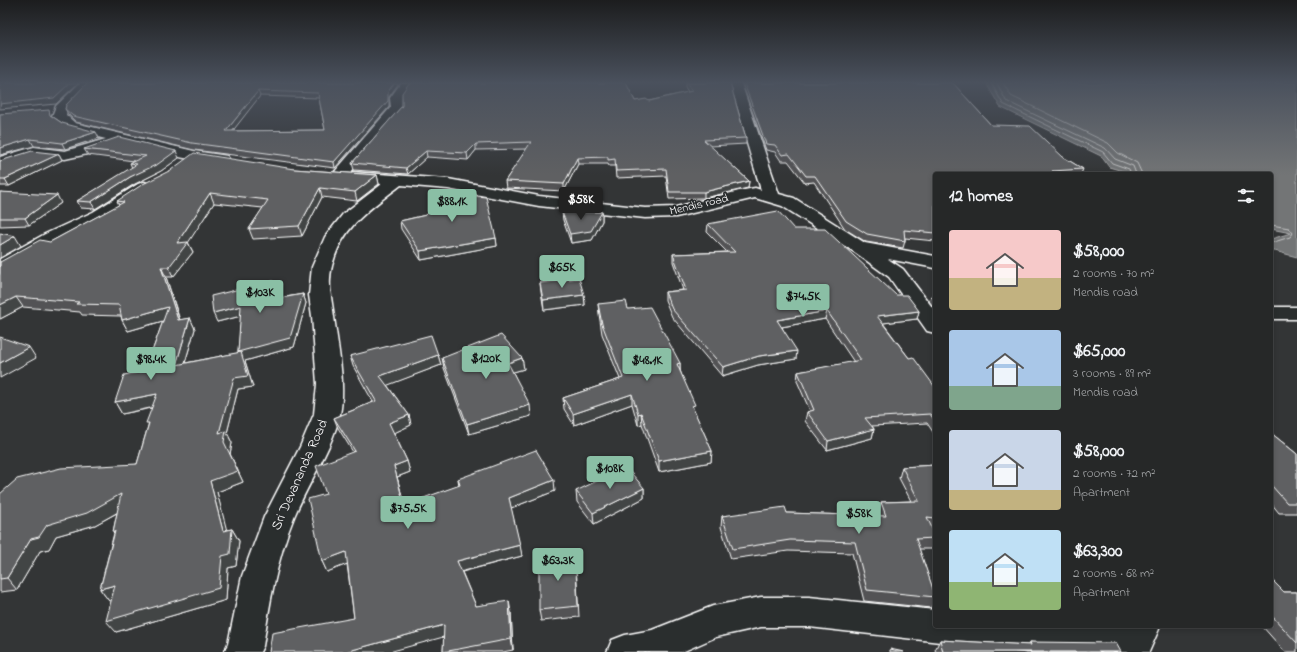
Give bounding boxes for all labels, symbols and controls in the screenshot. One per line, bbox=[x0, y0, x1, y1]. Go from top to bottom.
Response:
text: 12 homes bbox=[949, 184, 1013, 209]
icon: filters bbox=[1235, 185, 1257, 207]
pin: $58K bbox=[557, 187, 605, 221]
pin: $88.1K bbox=[419, 189, 485, 223]
street label: Mendis road bbox=[668, 189, 730, 220]
text: $58K bbox=[568, 190, 594, 209]
text: $88.1K bbox=[437, 192, 467, 211]
text: $58,000 bbox=[1073, 239, 1124, 264]
icon: home bbox=[981, 246, 1029, 294]
pin: $65K bbox=[538, 255, 586, 289]
text: $65K bbox=[548, 258, 576, 277]
text: 2 rooms · 70 m² bbox=[1073, 264, 1154, 283]
pin: $103K bbox=[232, 280, 288, 314]
text: $103K bbox=[245, 283, 275, 302]
text: Mendis road bbox=[1073, 283, 1138, 302]
pin: $74.5K bbox=[770, 284, 836, 318]
text: $74.5K bbox=[786, 287, 820, 306]
text: $65,000 bbox=[1073, 339, 1125, 364]
pin: $120K bbox=[458, 346, 514, 380]
icon: home bbox=[981, 346, 1029, 394]
pin: $98.4K bbox=[118, 347, 184, 381]
pin: $48.1K bbox=[614, 348, 680, 382]
text: $120K bbox=[471, 349, 501, 368]
text: $98.4K bbox=[136, 350, 166, 369]
text: $48.1K bbox=[631, 351, 663, 370]
text: 3 rooms · 89 m² bbox=[1073, 364, 1151, 383]
text: Mendis road bbox=[1073, 383, 1138, 402]
street label: Sri Devananda Road bbox=[266, 416, 334, 534]
text: $58,000 bbox=[1073, 439, 1124, 464]
icon: home bbox=[981, 446, 1029, 494]
pin: $108K bbox=[582, 456, 638, 490]
text: $108K bbox=[596, 459, 624, 478]
text: 2 rooms · 72 m² bbox=[1073, 464, 1155, 483]
text: Apartment bbox=[1073, 483, 1130, 502]
pin: $75.5K bbox=[375, 496, 441, 530]
text: $75.5K bbox=[389, 499, 427, 518]
pin: $58K bbox=[835, 501, 883, 535]
text: $58K bbox=[846, 504, 872, 523]
text: $63,300 bbox=[1073, 539, 1122, 564]
icon: home bbox=[981, 546, 1029, 594]
pin: $63.3K bbox=[525, 548, 591, 582]
text: $63.3K bbox=[541, 551, 575, 570]
text: 2 rooms · 68 m² bbox=[1073, 564, 1154, 583]
text: Apartment bbox=[1073, 583, 1130, 602]

